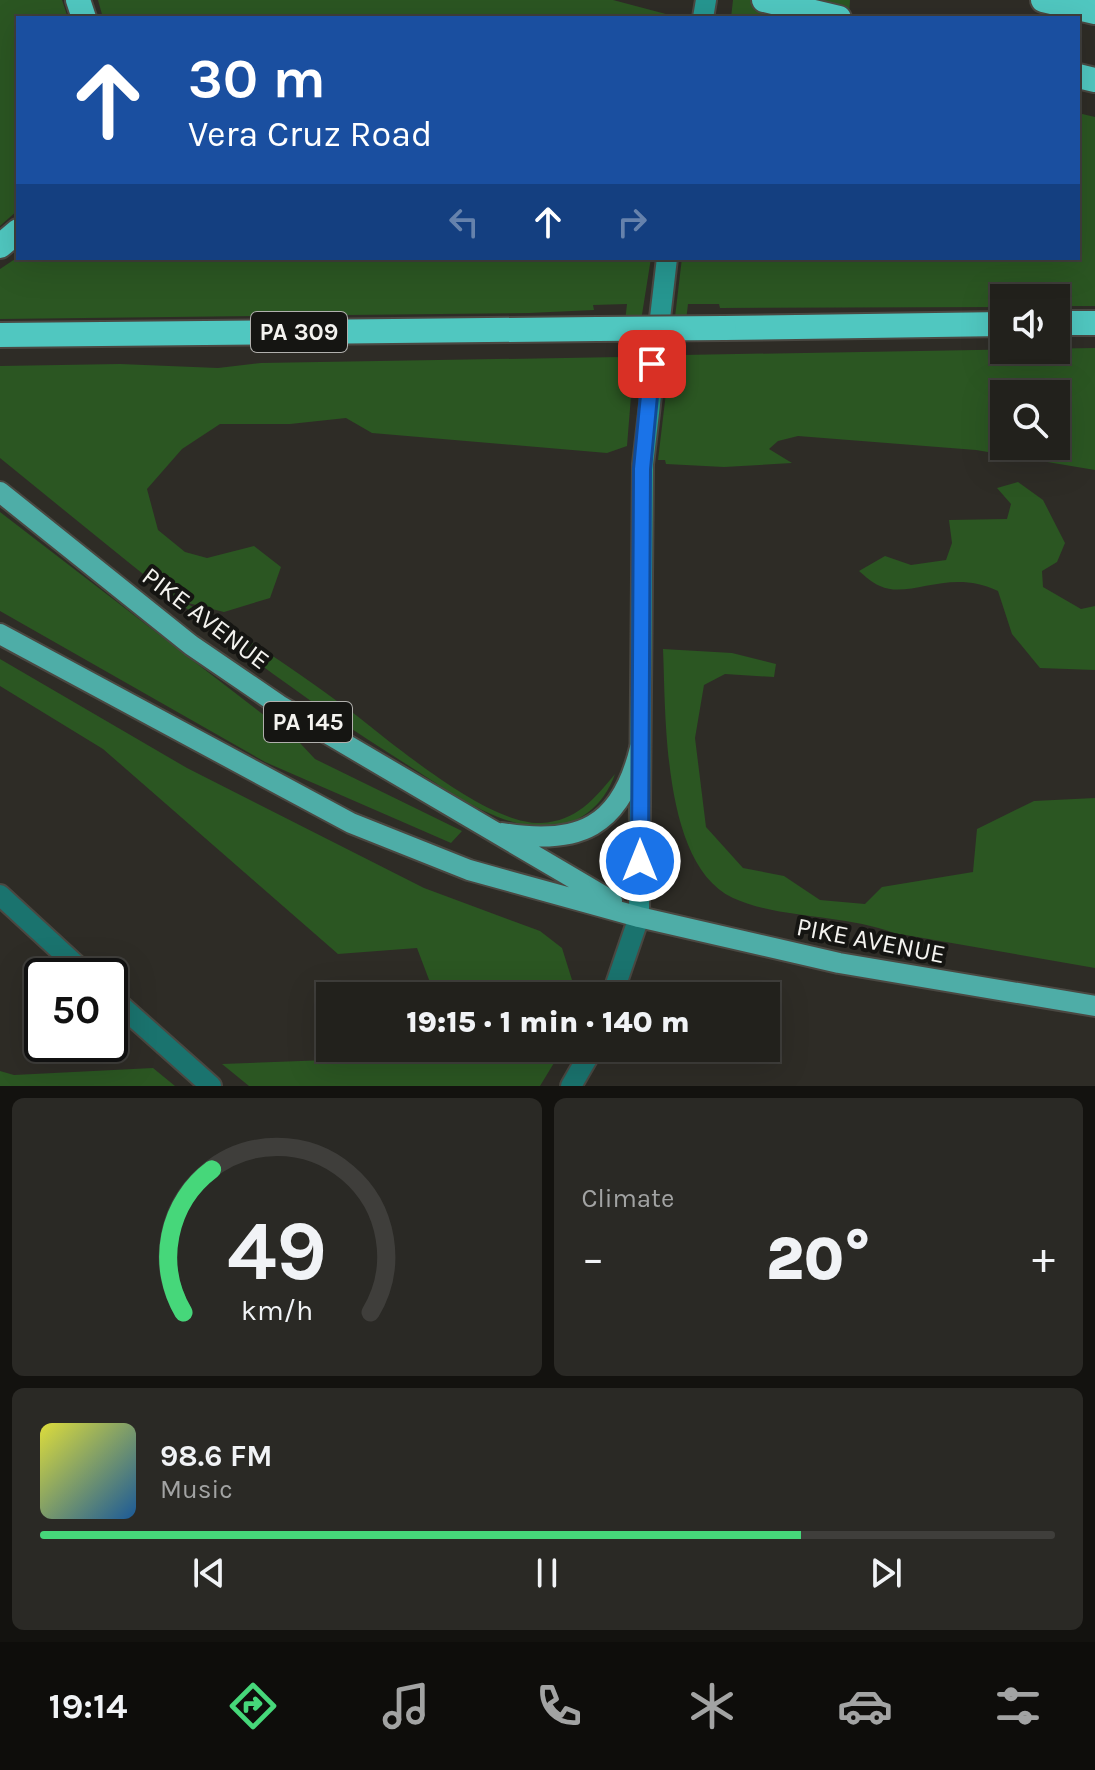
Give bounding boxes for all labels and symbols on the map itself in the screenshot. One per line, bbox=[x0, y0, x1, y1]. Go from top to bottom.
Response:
road number: PA 309 bbox=[251, 312, 347, 352]
pin bbox=[618, 330, 686, 398]
street label: PIKE AVENUE bbox=[136, 561, 275, 676]
road number: PA 145 bbox=[264, 702, 352, 742]
position arrow bbox=[598, 819, 682, 903]
street label: PIKE AVENUE bbox=[794, 911, 948, 970]
speed limit sign: 50 bbox=[24, 958, 128, 1062]

